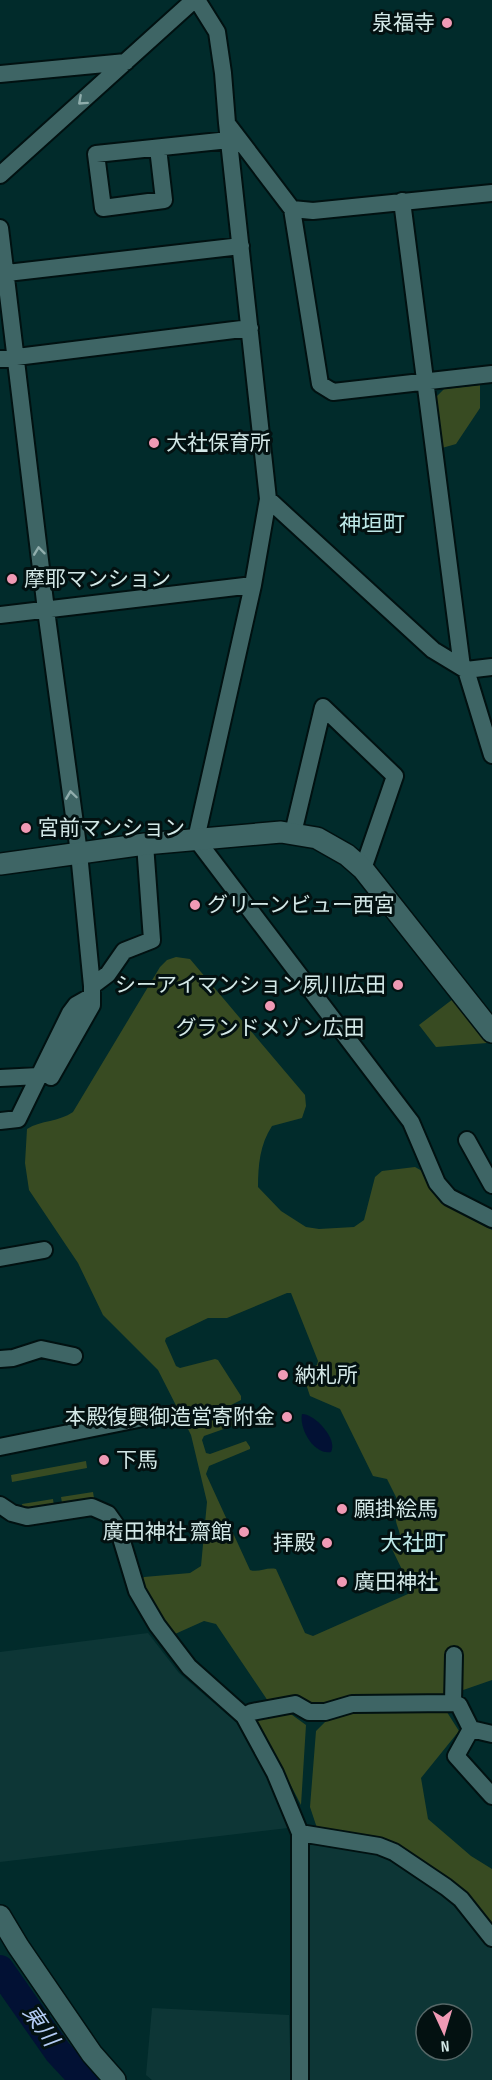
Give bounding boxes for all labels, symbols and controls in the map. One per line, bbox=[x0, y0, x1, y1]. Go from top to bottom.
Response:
place label: 泉福寺 bbox=[372, 11, 435, 36]
marker: 泉福寺 bbox=[440, 16, 454, 30]
one-way arrow bbox=[79, 94, 89, 105]
place label: 大社保育所 bbox=[166, 431, 271, 456]
marker: 大社保育所 bbox=[147, 436, 161, 450]
district label: 神垣町 bbox=[339, 511, 405, 538]
one-way arrow bbox=[34, 547, 46, 556]
place label: 摩耶マンション bbox=[24, 567, 171, 592]
marker: 摩耶マンション bbox=[5, 572, 19, 586]
one-way arrow bbox=[65, 791, 78, 800]
place label: 宮前マンション bbox=[38, 816, 185, 841]
marker: 宮前マンション bbox=[19, 821, 33, 835]
place label: グリーンビュー西宮 bbox=[207, 893, 395, 918]
marker: グリーンビュー西宮 bbox=[188, 898, 202, 912]
place label: シーアイマンション夙川広田 bbox=[115, 973, 386, 998]
marker: シーアイマンション夙川広田 bbox=[391, 978, 405, 992]
marker: グランドメゾン広田 bbox=[263, 999, 277, 1013]
place label: グランドメゾン広田 bbox=[176, 1016, 365, 1041]
place label: 納札所 bbox=[295, 1363, 358, 1388]
marker: 納札所 bbox=[276, 1368, 290, 1382]
place label: 本殿復興御造営寄附金 bbox=[65, 1405, 275, 1430]
marker: 本殿復興御造営寄附金 bbox=[280, 1410, 294, 1424]
place label: 下馬 bbox=[116, 1448, 158, 1473]
marker: 下馬 bbox=[97, 1453, 111, 1467]
place label: 願掛絵馬 bbox=[354, 1497, 438, 1522]
marker: 願掛絵馬 bbox=[335, 1502, 349, 1516]
place label: 廣田神社 齋館 bbox=[103, 1520, 232, 1545]
marker: 廣田神社 齋館 bbox=[237, 1525, 251, 1539]
district label: 大社町 bbox=[380, 1530, 446, 1557]
place label: 拝殿 bbox=[273, 1531, 315, 1556]
marker: 拝殿 bbox=[320, 1536, 334, 1550]
place label: 廣田神社 bbox=[354, 1570, 438, 1595]
marker: 廣田神社 bbox=[335, 1575, 349, 1589]
water label: 東川 bbox=[16, 2000, 65, 2053]
north arrow bbox=[414, 2002, 474, 2062]
text: N bbox=[440, 2036, 450, 2055]

